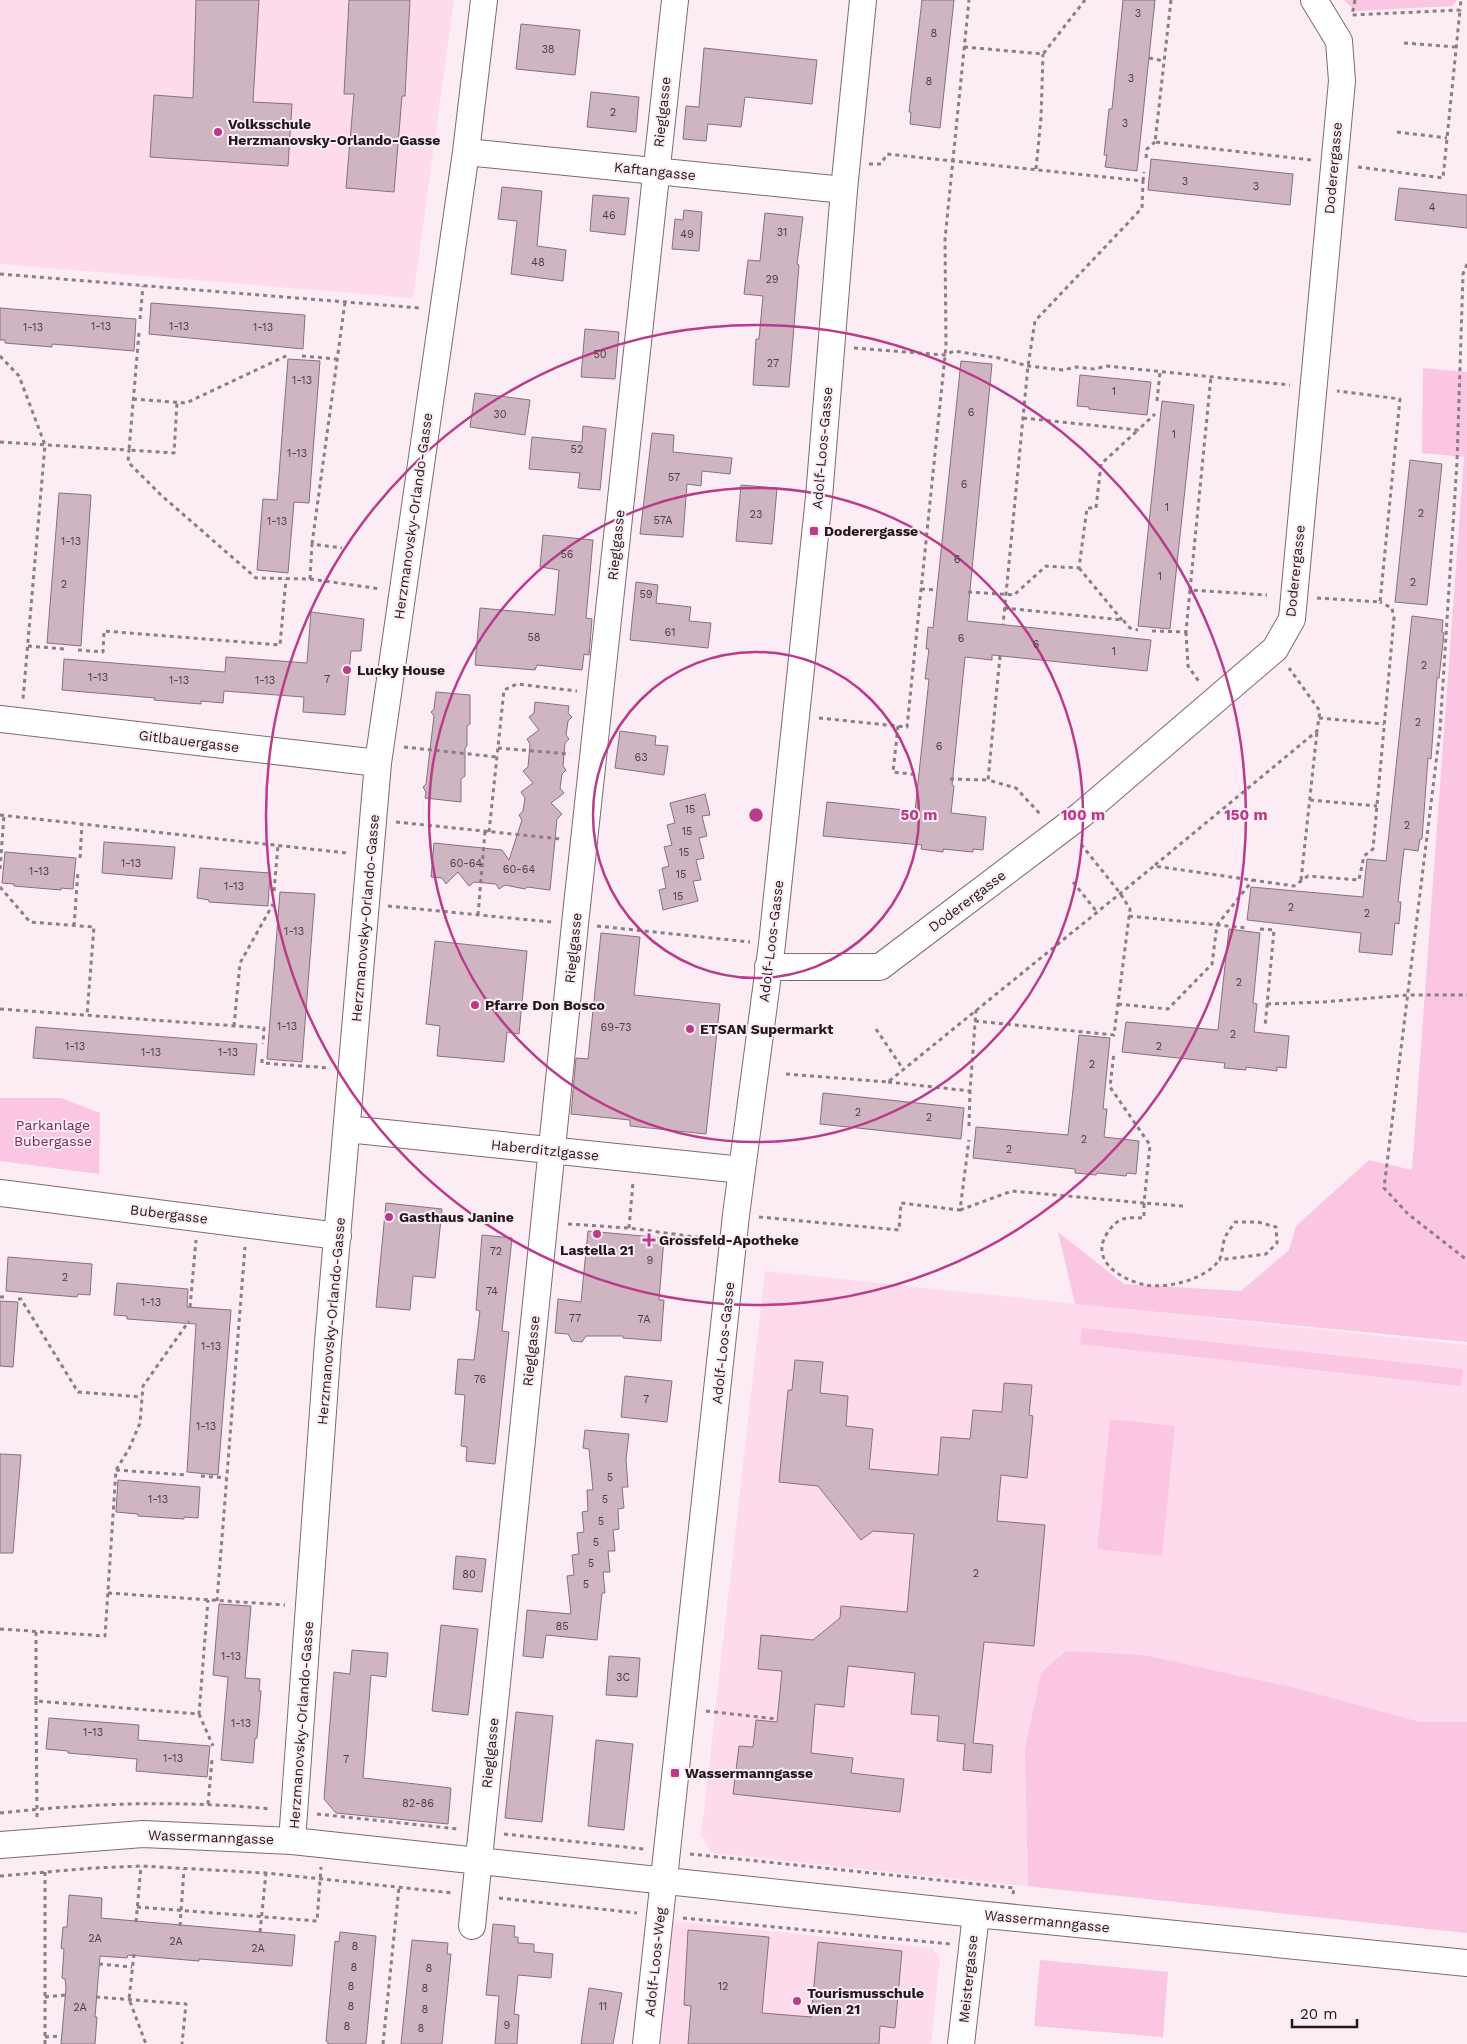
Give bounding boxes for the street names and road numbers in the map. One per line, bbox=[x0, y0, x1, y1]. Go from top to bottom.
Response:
street label: Rieglgasse bbox=[650, 76, 674, 148]
street label: Doderergasse bbox=[1321, 121, 1345, 215]
street label: Kaftangasse bbox=[613, 159, 697, 183]
street label: Adolf-Loos-Gasse bbox=[809, 386, 835, 510]
street label: Herzmanovsky-Orlando-Gasse bbox=[391, 412, 435, 620]
street label: Rieglgasse bbox=[604, 509, 628, 581]
street label: Doderergasse bbox=[1282, 524, 1308, 618]
street label: Gitlbauergasse bbox=[138, 727, 240, 755]
street label: Herzmanovsky-Orlando-Gasse bbox=[348, 813, 382, 1023]
street label: Doderergasse bbox=[925, 867, 1009, 935]
street label: Adolf-Loos-Gasse bbox=[756, 879, 786, 1003]
street label: Rieglgasse bbox=[561, 912, 585, 984]
street label: Haberditzlgasse bbox=[490, 1136, 600, 1164]
street label: Bubergasse bbox=[129, 1201, 209, 1227]
street label: Herzmanovsky-Orlando-Gasse bbox=[314, 1216, 348, 1426]
street label: Adolf-Loos-Gasse bbox=[709, 1281, 737, 1405]
street label: Rieglgasse bbox=[519, 1315, 543, 1387]
street label: Herzmanovsky-Orlando-Gasse bbox=[286, 1620, 316, 1830]
street label: Rieglgasse bbox=[478, 1717, 502, 1789]
street label: Wassermanngasse bbox=[148, 1827, 274, 1847]
street label: Adolf-Loos-Weg bbox=[641, 1906, 669, 2017]
street label: Wassermanngasse bbox=[983, 1906, 1111, 1936]
street label: Meistergasse bbox=[955, 1934, 981, 2024]

